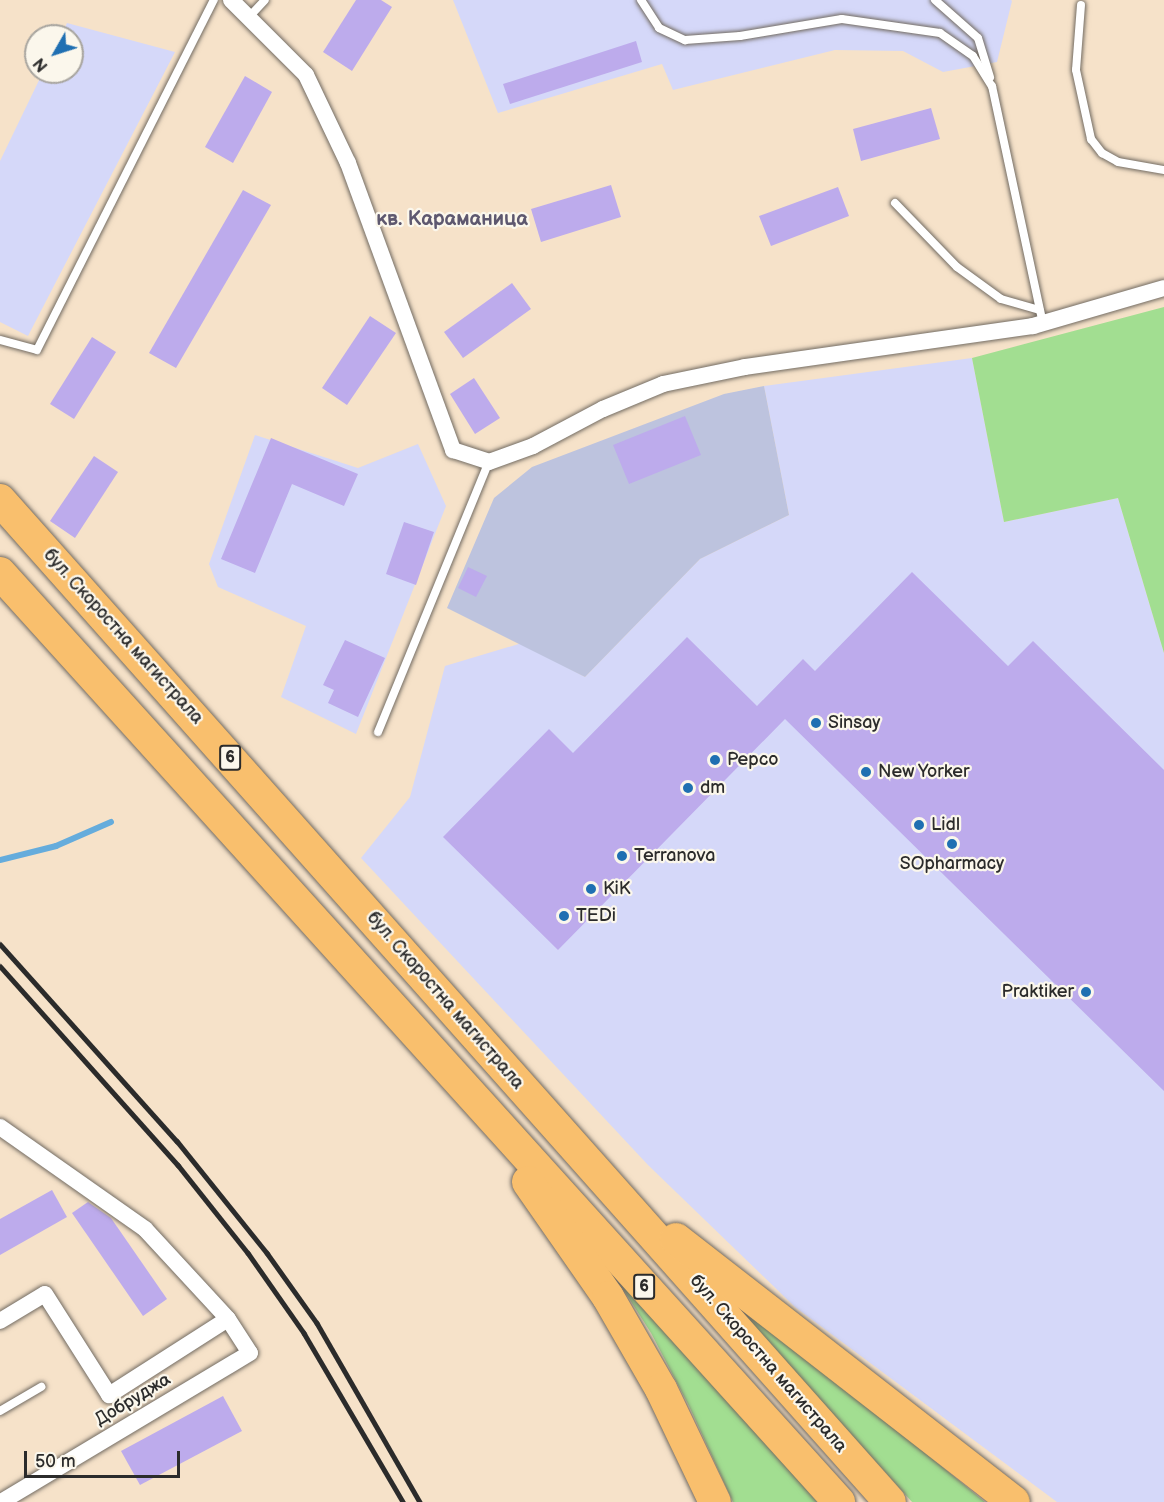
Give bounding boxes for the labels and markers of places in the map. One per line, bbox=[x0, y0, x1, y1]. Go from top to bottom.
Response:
place label: Sinsay bbox=[828, 712, 880, 734]
marker: Sinsay bbox=[809, 716, 823, 730]
place label: Pepco bbox=[727, 749, 779, 771]
marker: Pepco bbox=[708, 753, 722, 767]
place label: New Yorker bbox=[878, 761, 971, 783]
marker: New Yorker bbox=[859, 765, 873, 779]
place label: dm bbox=[700, 777, 725, 799]
marker: dm bbox=[681, 781, 695, 795]
place label: Lidl bbox=[931, 814, 960, 836]
marker: Lidl bbox=[912, 818, 926, 832]
marker: SOpharmacy bbox=[945, 837, 959, 851]
place label: Terranova bbox=[634, 845, 715, 867]
marker: Terranova bbox=[615, 849, 629, 863]
place label: SOpharmacy bbox=[900, 853, 1004, 875]
place label: KiK bbox=[603, 878, 630, 900]
marker: KiK bbox=[584, 882, 598, 896]
place label: TEDi bbox=[576, 905, 616, 927]
marker: TEDi bbox=[557, 909, 571, 923]
place label: Praktiker bbox=[1002, 981, 1074, 1003]
marker: Praktiker bbox=[1079, 985, 1093, 999]

